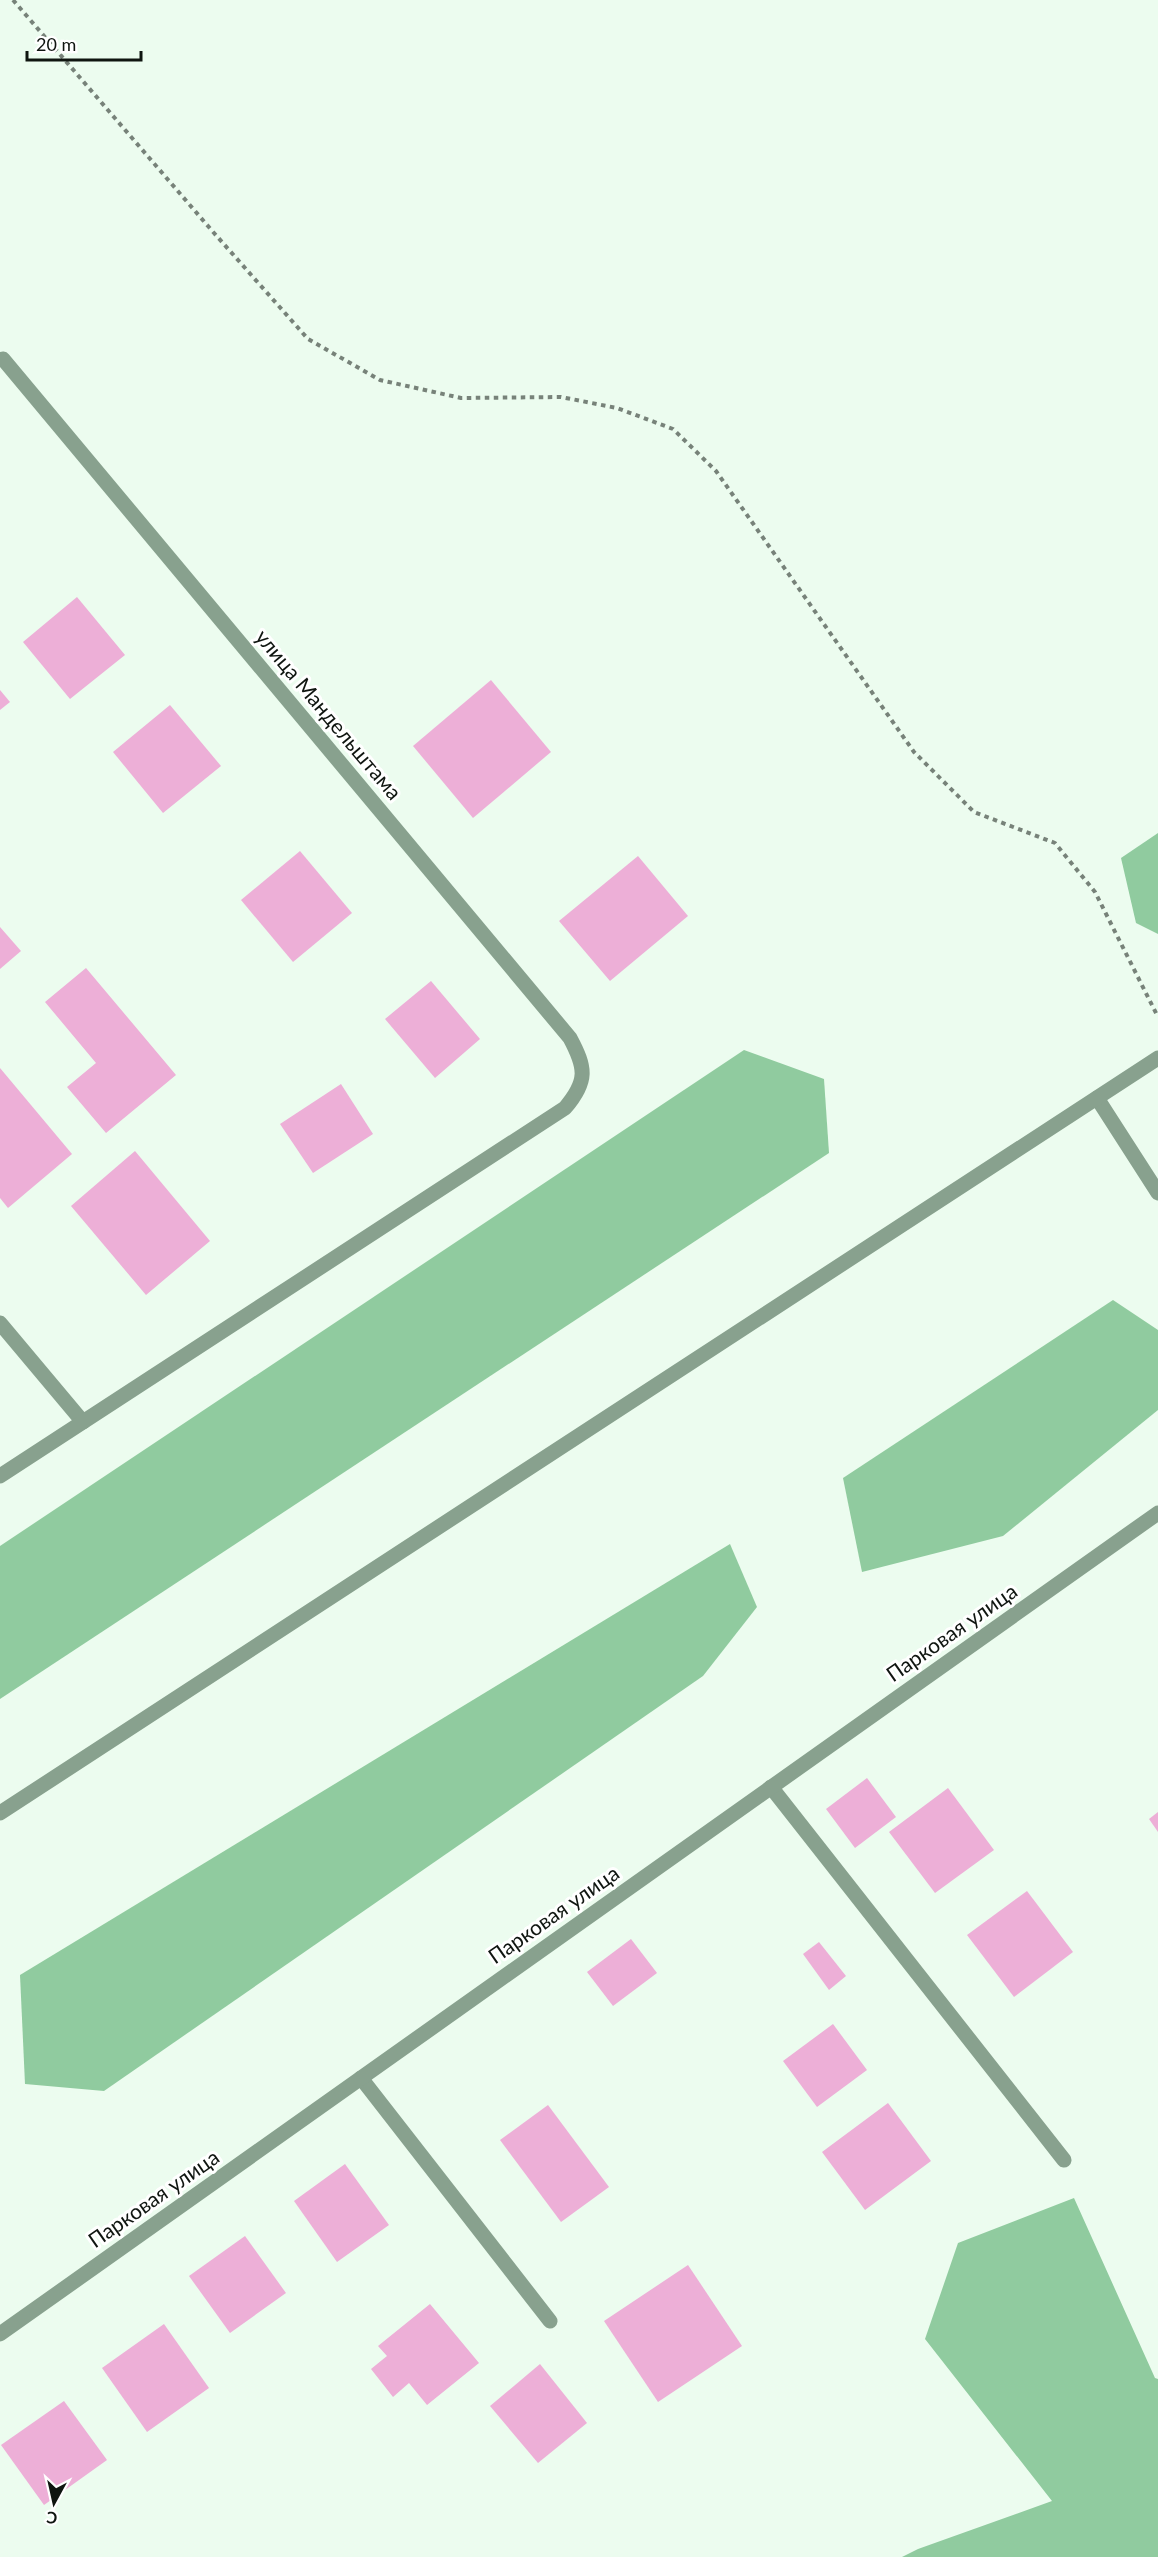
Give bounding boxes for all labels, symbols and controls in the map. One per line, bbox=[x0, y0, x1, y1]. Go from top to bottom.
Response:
scale bar bbox=[27, 24, 141, 62]
text: 20 m bbox=[36, 33, 76, 55]
street label: улица Мандельштама bbox=[251, 624, 407, 804]
street label: Парковая улица bbox=[881, 1577, 1021, 1686]
street label: Парковая улица bbox=[483, 1859, 623, 1968]
street label: Парковая улица bbox=[83, 2143, 223, 2252]
north arrow bbox=[24, 2473, 84, 2533]
text: С bbox=[45, 2508, 58, 2528]

